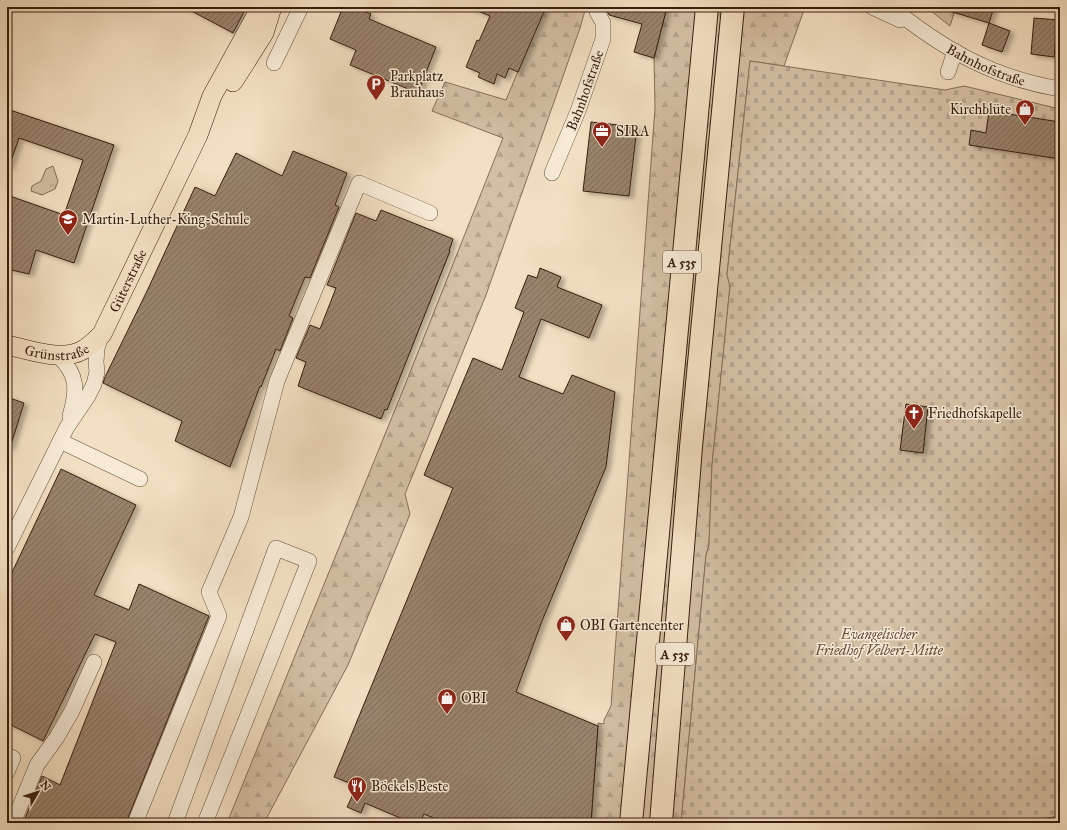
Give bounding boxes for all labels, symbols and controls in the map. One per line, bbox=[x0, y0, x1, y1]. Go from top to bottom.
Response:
street label: Bahnhofstraße bbox=[943, 41, 1027, 90]
street label: Bahnhofstraße bbox=[563, 48, 608, 133]
place label: Parkplatz Brauhaus bbox=[390, 68, 444, 101]
parking icon: Parkplatz Brauhaus bbox=[365, 73, 387, 101]
shop icon: Kirchblüte bbox=[1014, 98, 1036, 126]
place label: Kirchblüte bbox=[950, 101, 1011, 118]
office icon: SIRA bbox=[591, 120, 613, 148]
place label: SIRA bbox=[616, 123, 650, 140]
school or university icon: Martin-Luther-King-Schule bbox=[57, 208, 79, 236]
place label: Martin-Luther-King-Schule bbox=[82, 211, 250, 228]
street label: Güterstraße bbox=[106, 246, 151, 315]
road number: A 535 bbox=[663, 251, 701, 273]
street label: Grünstraße bbox=[23, 340, 93, 364]
church icon: Friedhofskapelle bbox=[903, 402, 925, 430]
place label: Friedhofskapelle bbox=[928, 405, 1022, 422]
shop icon: OBI Gartencenter bbox=[555, 614, 577, 642]
place label: OBI Gartencenter bbox=[580, 617, 684, 634]
park label: Evangelischer Friedhof Velbert-Mitte bbox=[814, 626, 943, 659]
road number: A 535 bbox=[656, 643, 694, 665]
shop icon: OBI bbox=[436, 687, 458, 715]
place label: OBI bbox=[461, 690, 487, 707]
north arrow bbox=[18, 772, 58, 812]
restaurant icon: Böckels Beste bbox=[346, 775, 368, 803]
text: N bbox=[37, 778, 54, 794]
place label: Böckels Beste bbox=[371, 778, 449, 795]

